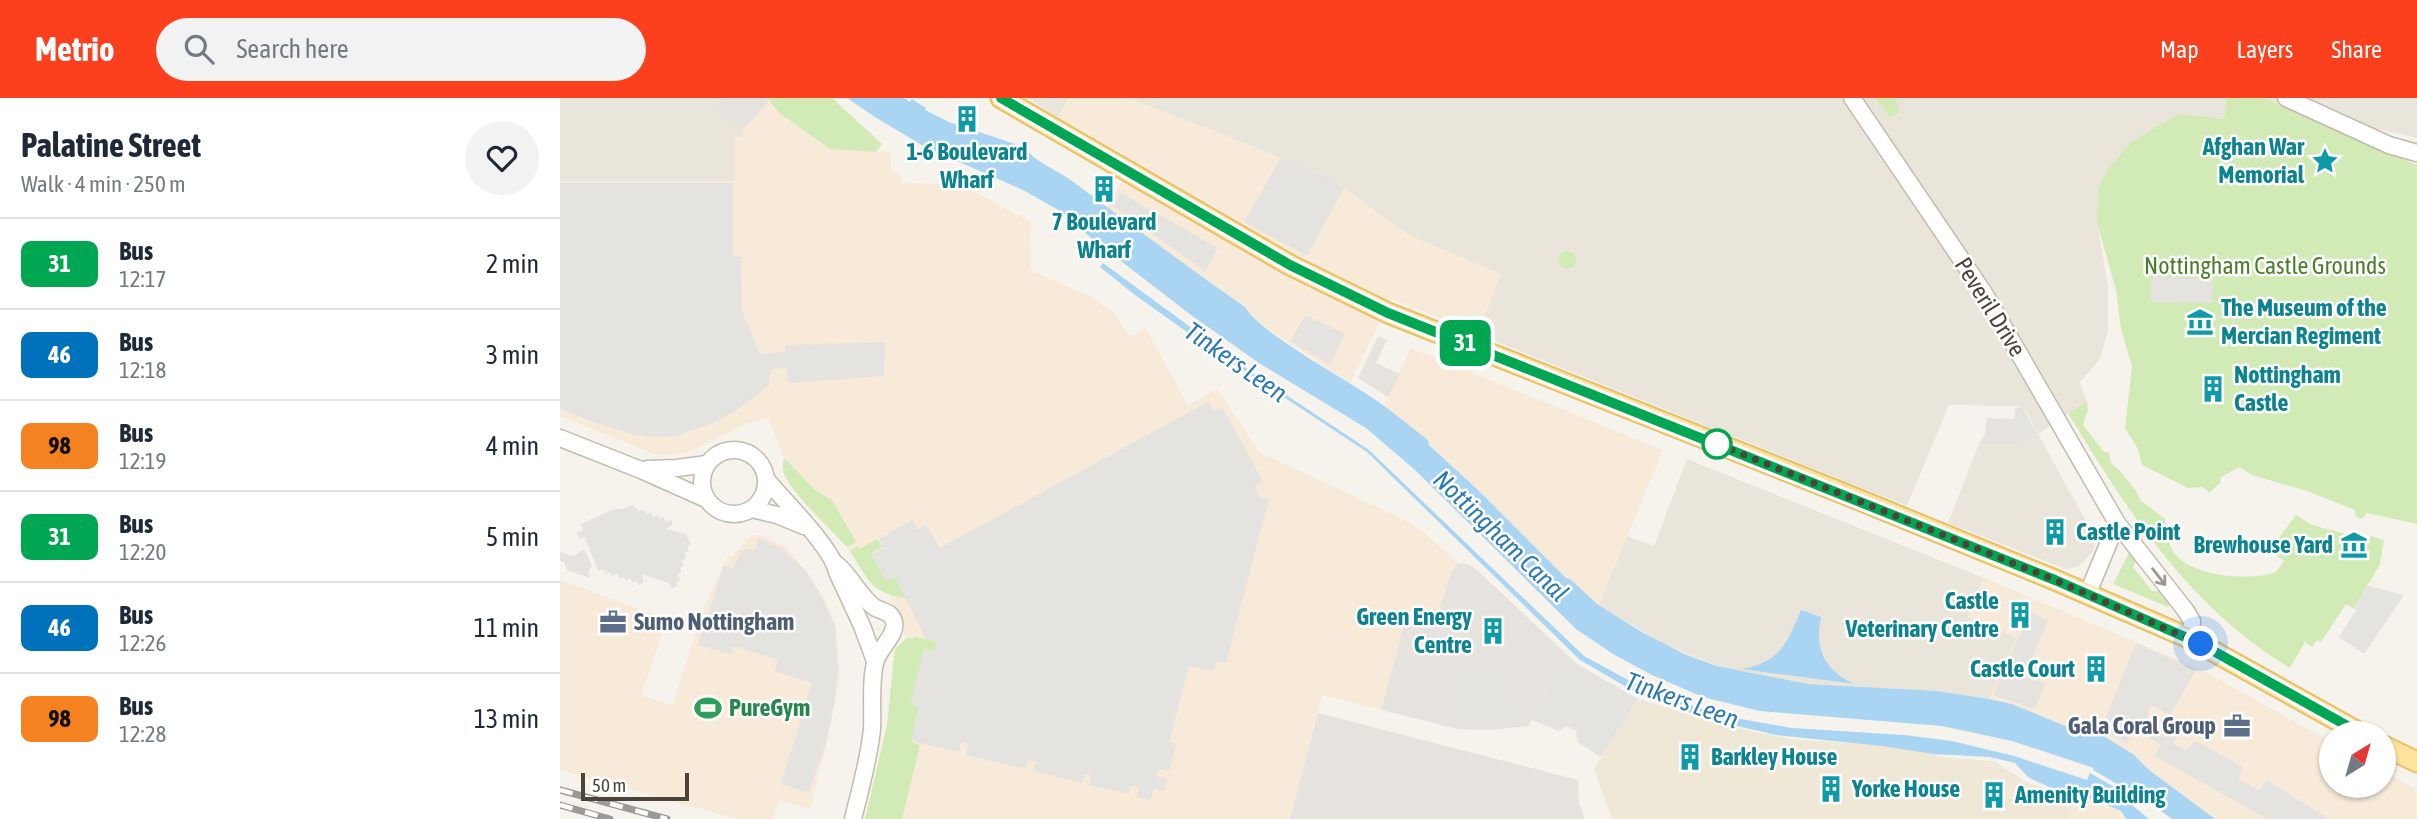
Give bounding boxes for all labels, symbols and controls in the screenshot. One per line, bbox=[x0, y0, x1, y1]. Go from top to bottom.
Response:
search box bbox=[156, 18, 646, 81]
text: Metrio bbox=[35, 30, 114, 68]
icon: search bbox=[180, 30, 218, 68]
text: Search here bbox=[236, 34, 349, 64]
text: Map bbox=[2160, 36, 2199, 63]
text: Layers bbox=[2237, 36, 2293, 63]
text: Share bbox=[2331, 36, 2382, 63]
building icon: 1-6 Boulevard Wharf bbox=[952, 104, 982, 134]
button: heart bbox=[465, 121, 539, 195]
text: Palatine Street bbox=[21, 126, 201, 164]
place label: Afghan War Memorial bbox=[2202, 133, 2305, 188]
place label: 1-6 Boulevard Wharf bbox=[907, 138, 1027, 193]
place icon: Afghan War Memorial bbox=[2310, 146, 2340, 176]
text: Walk · 4 min · 250 m bbox=[21, 171, 185, 197]
building icon: 7 Boulevard Wharf bbox=[1089, 174, 1119, 204]
place label: 7 Boulevard Wharf bbox=[1052, 208, 1156, 263]
text: Bus bbox=[119, 236, 153, 266]
text: 2 min bbox=[486, 249, 539, 279]
text: 31 bbox=[48, 250, 71, 277]
street label: Peveril Drive bbox=[1949, 252, 2031, 361]
park label: Nottingham Castle Grounds bbox=[2144, 252, 2386, 279]
text: 12:17 bbox=[119, 266, 166, 292]
place label: The Museum of the Mercian Regiment bbox=[2221, 294, 2387, 349]
museum icon: The Museum of the Mercian Regiment bbox=[2185, 307, 2215, 337]
water label: Tinkers Leen bbox=[1179, 316, 1293, 408]
line badge: 31 bbox=[1434, 320, 1496, 366]
text: Bus bbox=[119, 327, 153, 357]
text: 31 bbox=[1454, 329, 1476, 356]
text: 3 min bbox=[486, 340, 539, 370]
text: 46 bbox=[48, 341, 71, 368]
text: 12:18 bbox=[119, 357, 166, 383]
place label: Nottingham Castle bbox=[2234, 361, 2341, 416]
building icon: Nottingham Castle bbox=[2198, 374, 2228, 404]
text: Bus bbox=[119, 418, 153, 448]
unlabelled marker bbox=[1702, 429, 1732, 459]
text: 4 min bbox=[486, 431, 539, 461]
text: 98 bbox=[48, 432, 71, 459]
text: 12:19 bbox=[119, 448, 166, 474]
water label: Nottingham Canal bbox=[1427, 464, 1575, 608]
text: Bus bbox=[119, 509, 153, 539]
building icon: Castle Point bbox=[2040, 517, 2070, 547]
place label: Castle Point bbox=[2076, 518, 2181, 545]
text: 5 min bbox=[486, 522, 539, 552]
text: 31 bbox=[48, 523, 71, 550]
museum icon: Brewhouse Yard bbox=[2339, 530, 2369, 560]
place label: Brewhouse Yard bbox=[2194, 531, 2333, 558]
text: 12:20 bbox=[119, 539, 166, 565]
one-way arrow bbox=[2152, 567, 2167, 585]
place label: Castle Veterinary Centre bbox=[1845, 587, 1999, 642]
text: Bus bbox=[119, 600, 153, 630]
building icon: Castle Veterinary Centre bbox=[2005, 600, 2035, 630]
place label: Green Energy Centre bbox=[1356, 603, 1472, 658]
office icon: Sumo Nottingham bbox=[598, 607, 628, 637]
place label: Sumo Nottingham bbox=[634, 608, 794, 635]
text: 11 min bbox=[474, 613, 539, 643]
text: 46 bbox=[48, 614, 71, 641]
building icon: Green Energy Centre bbox=[1478, 616, 1508, 646]
your location bbox=[2183, 626, 2218, 661]
text: 12:26 bbox=[119, 630, 166, 656]
building icon: Castle Court bbox=[2081, 654, 2111, 684]
place label: Castle Court bbox=[1970, 655, 2075, 682]
water label: Tinkers Leen bbox=[1621, 666, 1743, 734]
text: Bus bbox=[119, 691, 153, 721]
sports icon: PureGym bbox=[693, 693, 723, 723]
place label: PureGym bbox=[729, 694, 810, 721]
text: 13 min bbox=[474, 704, 539, 734]
text: 98 bbox=[48, 705, 71, 732]
office icon: Gala Coral Group bbox=[2222, 711, 2252, 741]
place label: Gala Coral Group bbox=[2068, 712, 2216, 739]
text: 12:28 bbox=[119, 721, 166, 747]
north arrow bbox=[2319, 721, 2396, 798]
map controls bbox=[2319, 721, 2396, 798]
building icon: Barkley House bbox=[1675, 742, 1705, 772]
place label: Barkley House bbox=[1711, 743, 1837, 770]
scale bar bbox=[581, 770, 690, 802]
text: 50 m bbox=[592, 774, 626, 796]
building icon: Yorke House bbox=[1816, 774, 1846, 804]
place label: Yorke House bbox=[1851, 775, 1960, 802]
building icon: Amenity Building bbox=[1979, 780, 2009, 810]
place label: Amenity Building bbox=[2014, 781, 2166, 808]

